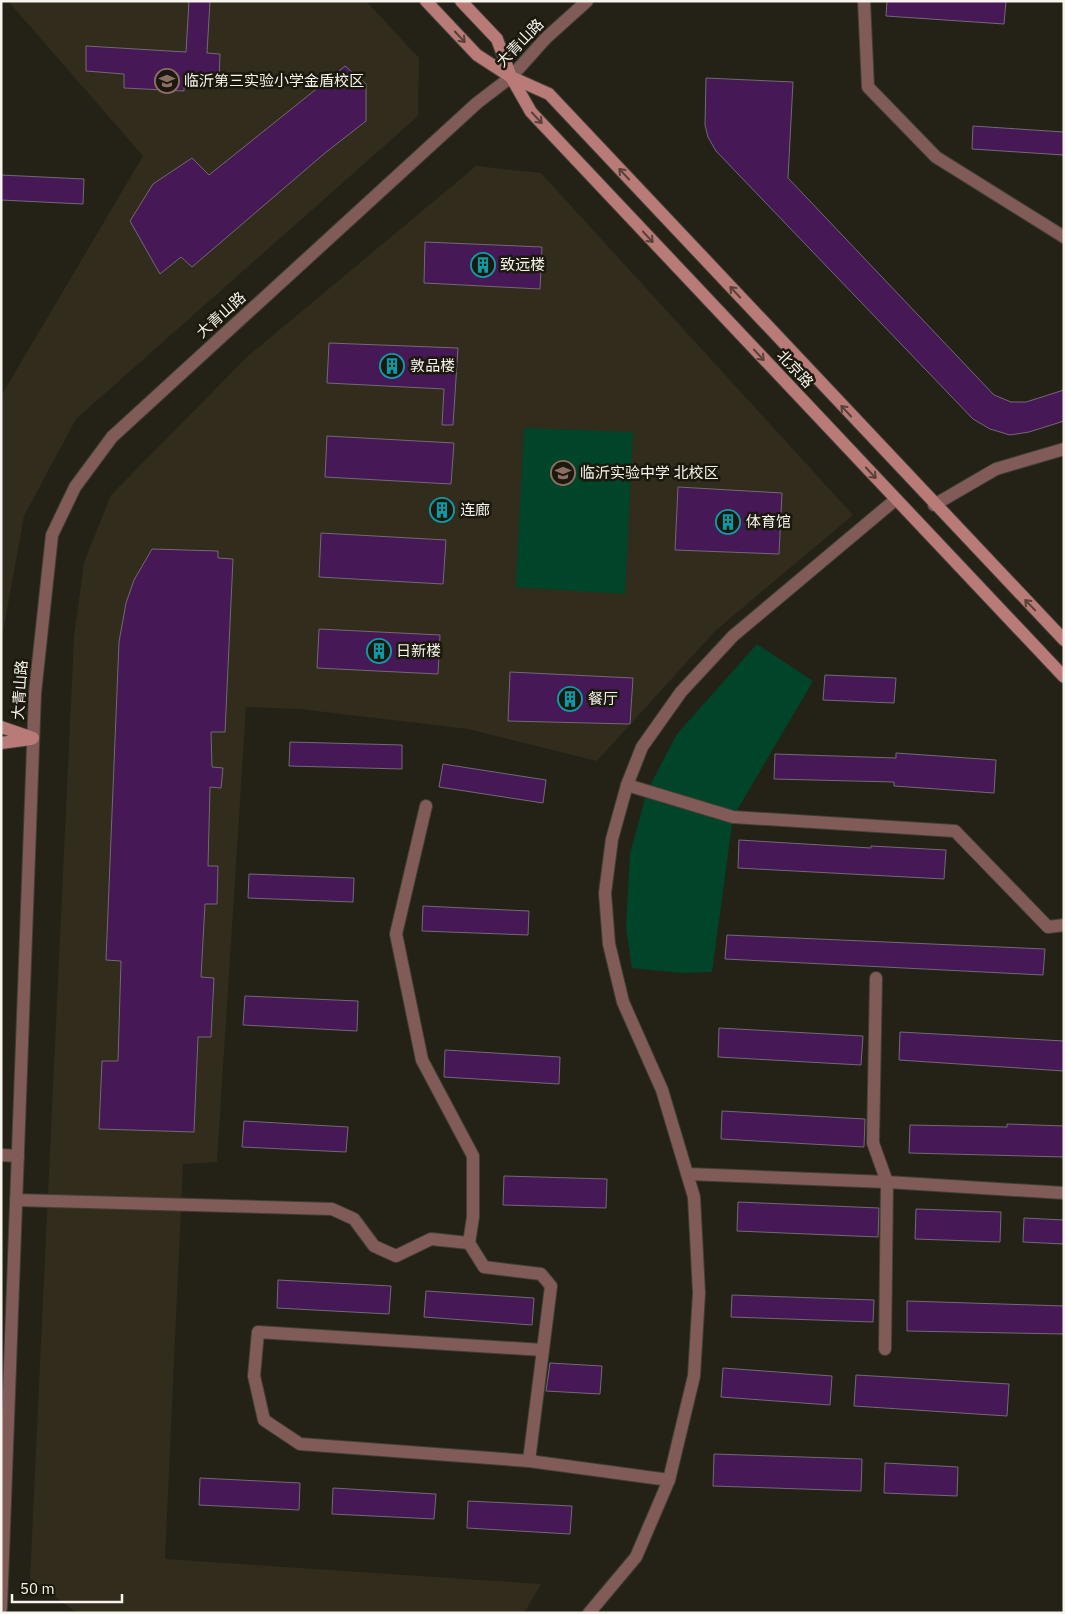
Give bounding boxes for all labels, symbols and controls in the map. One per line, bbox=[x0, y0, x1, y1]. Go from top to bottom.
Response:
street label: 大青山路 bbox=[492, 14, 547, 71]
one-way arrow bbox=[454, 30, 466, 43]
school or university icon: 临沂第三实验小学金盾校区 bbox=[154, 68, 180, 94]
place label: 临沂第三实验小学金盾校区 bbox=[184, 71, 364, 90]
one-way arrow bbox=[531, 112, 542, 125]
one-way arrow bbox=[618, 167, 630, 180]
one-way arrow bbox=[642, 230, 654, 243]
building icon: 致远楼 bbox=[470, 252, 496, 278]
place label: 致远楼 bbox=[500, 255, 545, 274]
one-way arrow bbox=[729, 286, 741, 299]
street label: 大青山路 bbox=[192, 287, 249, 342]
street label: 北京路 bbox=[773, 346, 818, 392]
one-way arrow bbox=[753, 349, 765, 361]
building icon: 敦品楼 bbox=[379, 353, 405, 379]
place label: 敦品楼 bbox=[410, 356, 455, 375]
one-way arrow bbox=[840, 404, 852, 417]
school or university icon: 临沂实验中学 北校区 bbox=[550, 460, 576, 486]
place label: 临沂实验中学 北校区 bbox=[580, 463, 719, 482]
one-way arrow bbox=[865, 467, 877, 480]
building icon: 连廊 bbox=[429, 497, 455, 523]
place label: 连廊 bbox=[460, 500, 490, 519]
building icon: 体育馆 bbox=[715, 509, 741, 535]
place label: 体育馆 bbox=[746, 512, 791, 531]
one-way arrow bbox=[1024, 599, 1036, 611]
building icon: 日新楼 bbox=[366, 638, 392, 664]
place label: 日新楼 bbox=[396, 641, 441, 660]
street label: 大青山路 bbox=[8, 659, 31, 721]
building icon: 餐厅 bbox=[557, 686, 583, 712]
place label: 餐厅 bbox=[588, 689, 618, 708]
scale bar bbox=[12, 1572, 122, 1604]
text: 50 m bbox=[20, 1579, 55, 1598]

